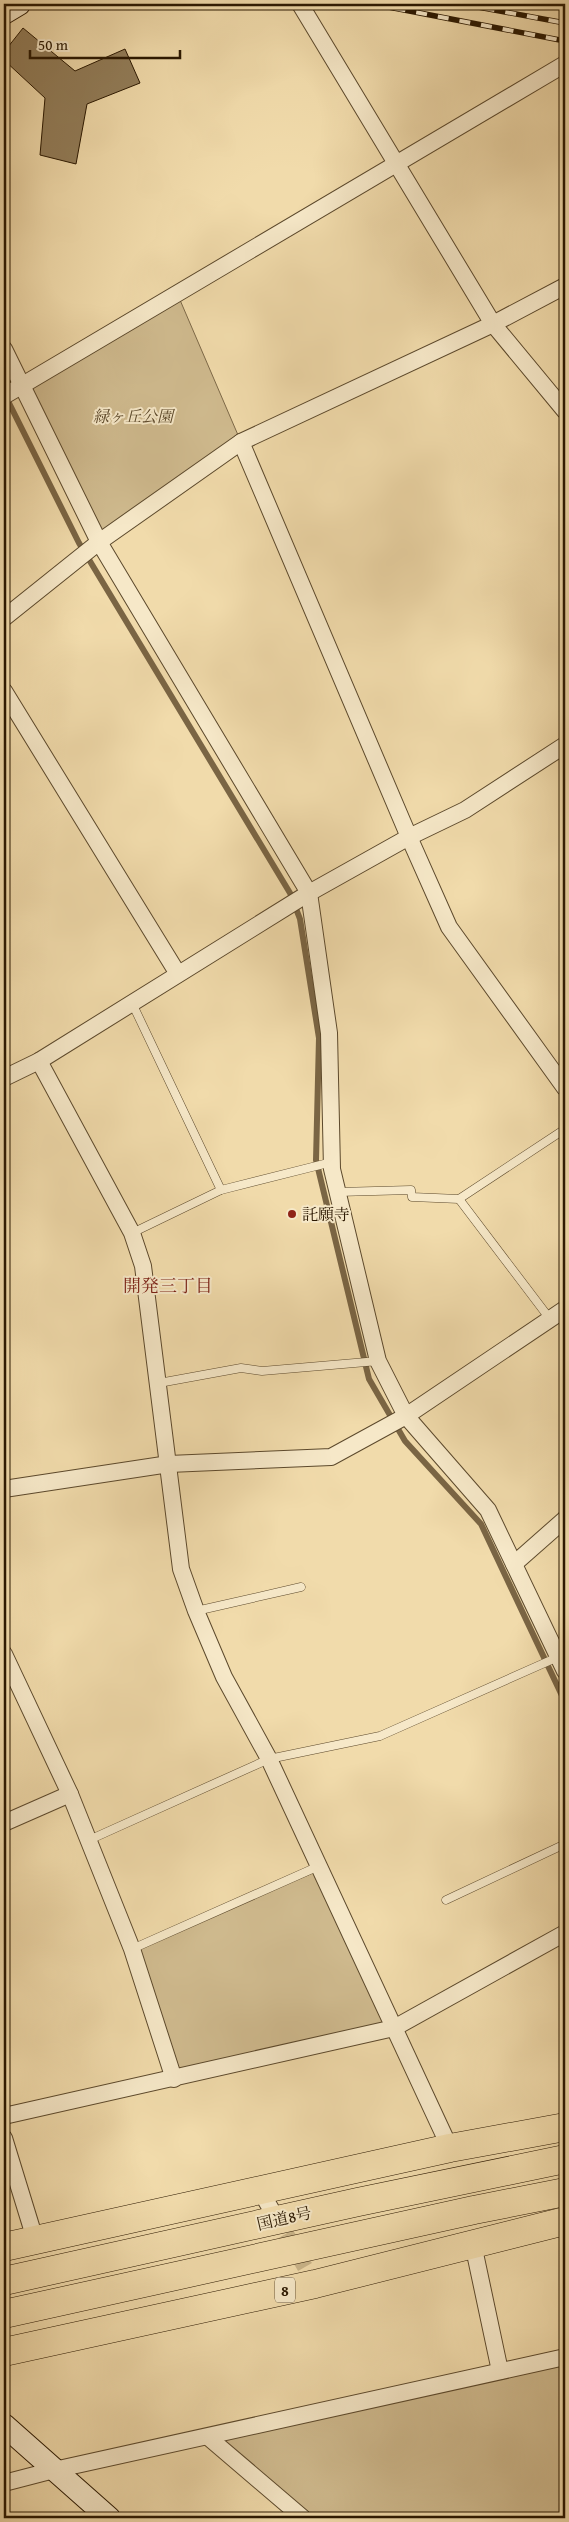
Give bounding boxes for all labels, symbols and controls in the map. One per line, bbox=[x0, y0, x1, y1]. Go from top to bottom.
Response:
scale bar bbox=[30, 28, 180, 60]
text: 50 m bbox=[38, 34, 69, 55]
park label: 緑ヶ丘公園 bbox=[93, 404, 176, 428]
place label: 託願寺 bbox=[302, 1202, 350, 1226]
marker: 託願寺 bbox=[286, 1208, 298, 1220]
district label: 開発三丁目 bbox=[123, 1272, 213, 1299]
street label: 国道8号 bbox=[254, 2200, 314, 2236]
road number: 8 bbox=[275, 2278, 295, 2302]

